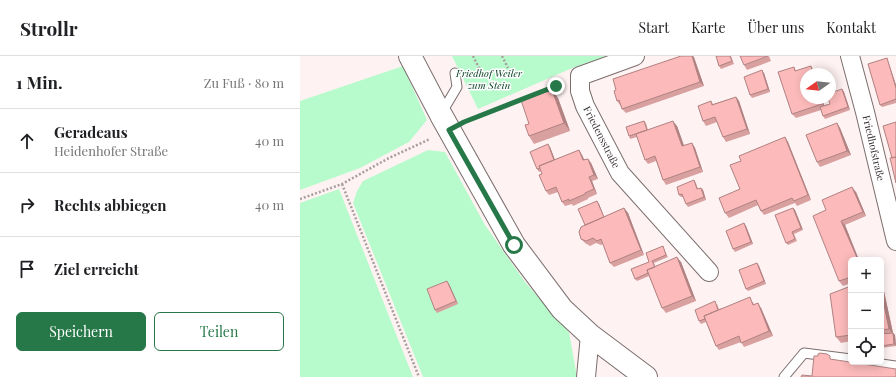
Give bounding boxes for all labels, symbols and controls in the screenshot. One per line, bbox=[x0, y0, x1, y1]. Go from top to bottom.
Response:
text: Strollr bbox=[20, 15, 78, 41]
text: Start bbox=[638, 18, 669, 37]
text: Karte bbox=[691, 18, 726, 37]
text: Über uns bbox=[748, 18, 804, 37]
text: Kontakt bbox=[826, 18, 876, 37]
park label: Friedhof Weiler zum Stein bbox=[455, 66, 523, 92]
north arrow bbox=[800, 68, 836, 104]
text: 1 Min. bbox=[16, 71, 63, 93]
text: Zu Fuß · 80 m bbox=[204, 74, 284, 91]
route end bbox=[547, 77, 565, 95]
street label: Friedensstraße bbox=[580, 104, 624, 170]
street label: Friedhofstraße bbox=[860, 114, 888, 182]
text: Geradeaus bbox=[54, 122, 128, 142]
icon: ahead bbox=[16, 130, 38, 152]
text: 40 m bbox=[255, 132, 284, 149]
text: Heidenhofer Straße bbox=[54, 142, 168, 159]
icon: right bbox=[16, 194, 38, 216]
text: Rechts abbiegen bbox=[54, 195, 167, 215]
text: 40 m bbox=[255, 196, 284, 213]
route start bbox=[505, 236, 523, 254]
map controls bbox=[848, 257, 884, 365]
button: + bbox=[848, 257, 884, 293]
icon: arrive bbox=[16, 258, 38, 280]
text: Ziel erreicht bbox=[54, 259, 139, 279]
button: − bbox=[848, 293, 884, 329]
button: Speichern bbox=[16, 312, 146, 351]
button: Teilen bbox=[154, 312, 284, 351]
button: locate bbox=[848, 329, 884, 365]

